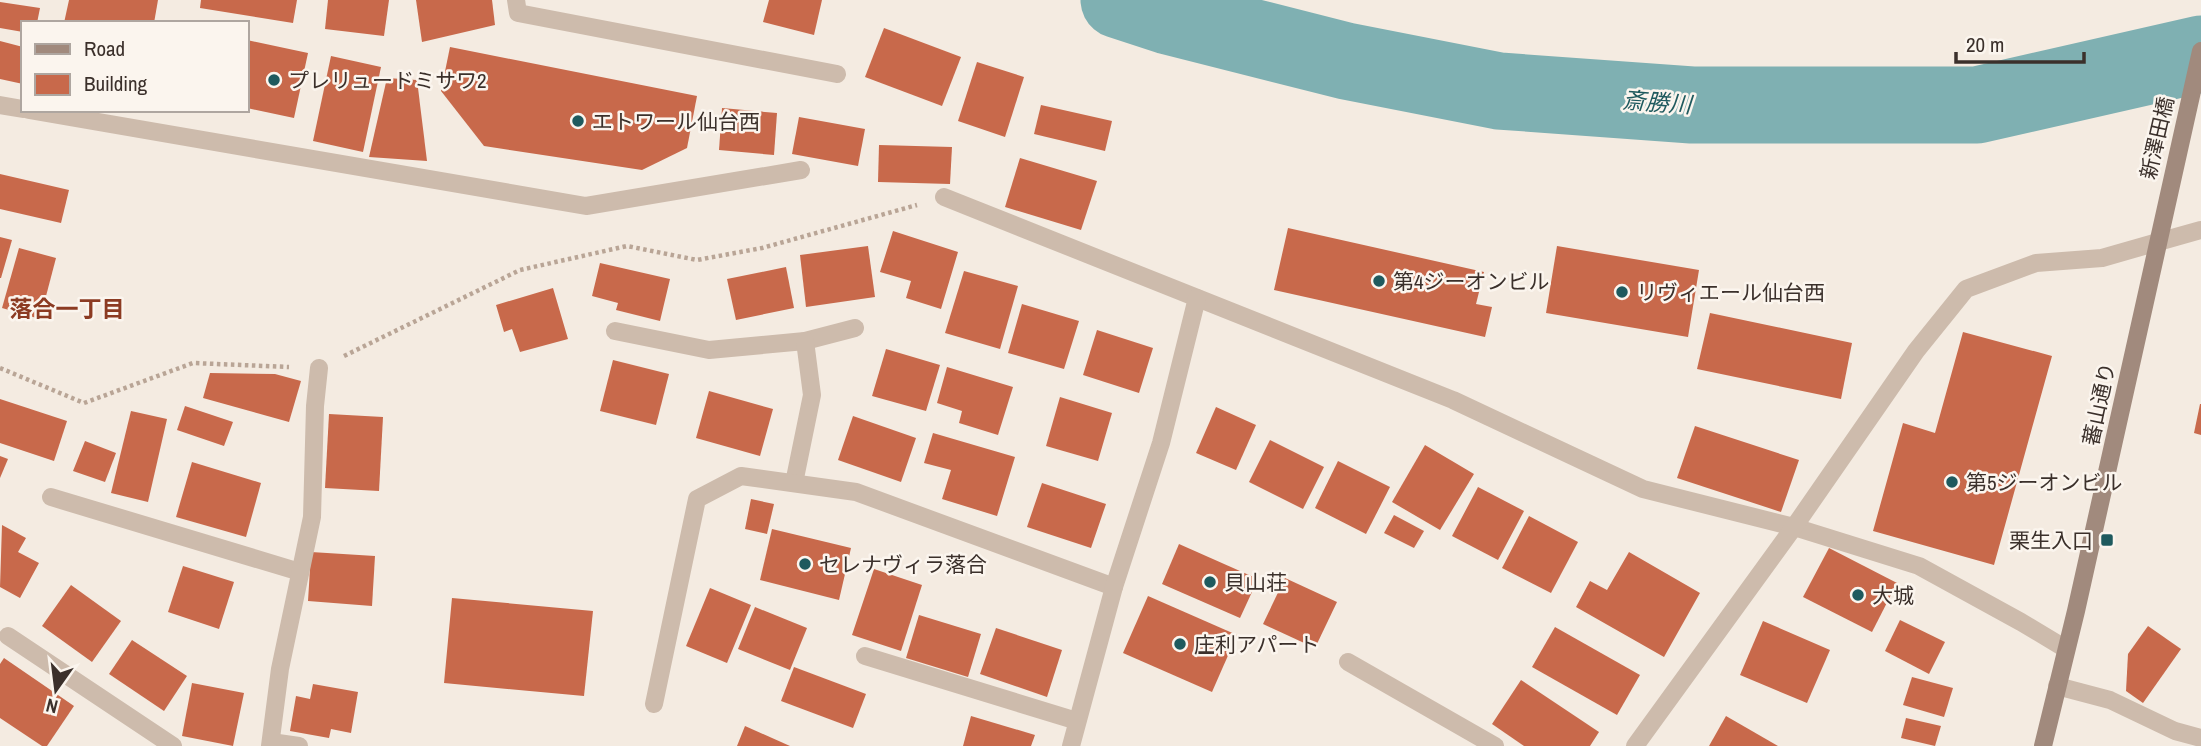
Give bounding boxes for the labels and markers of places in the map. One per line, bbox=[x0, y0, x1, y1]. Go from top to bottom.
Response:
place label: プレリュードミサワ2 bbox=[288, 66, 487, 95]
marker: プレリュードミサワ2 bbox=[266, 72, 282, 88]
place label: エトワール仙台西 bbox=[592, 107, 760, 136]
marker: エトワール仙台西 bbox=[570, 113, 586, 129]
place label: 第4ジーオンビル bbox=[1393, 267, 1550, 296]
marker: 第4ジーオンビル bbox=[1371, 273, 1387, 289]
place label: リヴィエール仙台西 bbox=[1636, 278, 1825, 307]
marker: リヴィエール仙台西 bbox=[1614, 284, 1630, 300]
place label: 第5ジーオンビル bbox=[1966, 468, 2123, 497]
marker: 第5ジーオンビル bbox=[1944, 474, 1960, 490]
place label: 栗生入口 bbox=[2009, 526, 2093, 555]
marker: 栗生入口 bbox=[2099, 532, 2115, 548]
place label: セレナヴィラ落合 bbox=[819, 550, 987, 579]
marker: セレナヴィラ落合 bbox=[797, 556, 813, 572]
place label: 貝山荘 bbox=[1224, 568, 1287, 597]
marker: 貝山荘 bbox=[1202, 574, 1218, 590]
place label: 大城 bbox=[1872, 581, 1914, 610]
marker: 大城 bbox=[1850, 587, 1866, 603]
place label: 庄利アパート bbox=[1194, 630, 1320, 659]
marker: 庄利アパート bbox=[1172, 636, 1188, 652]

